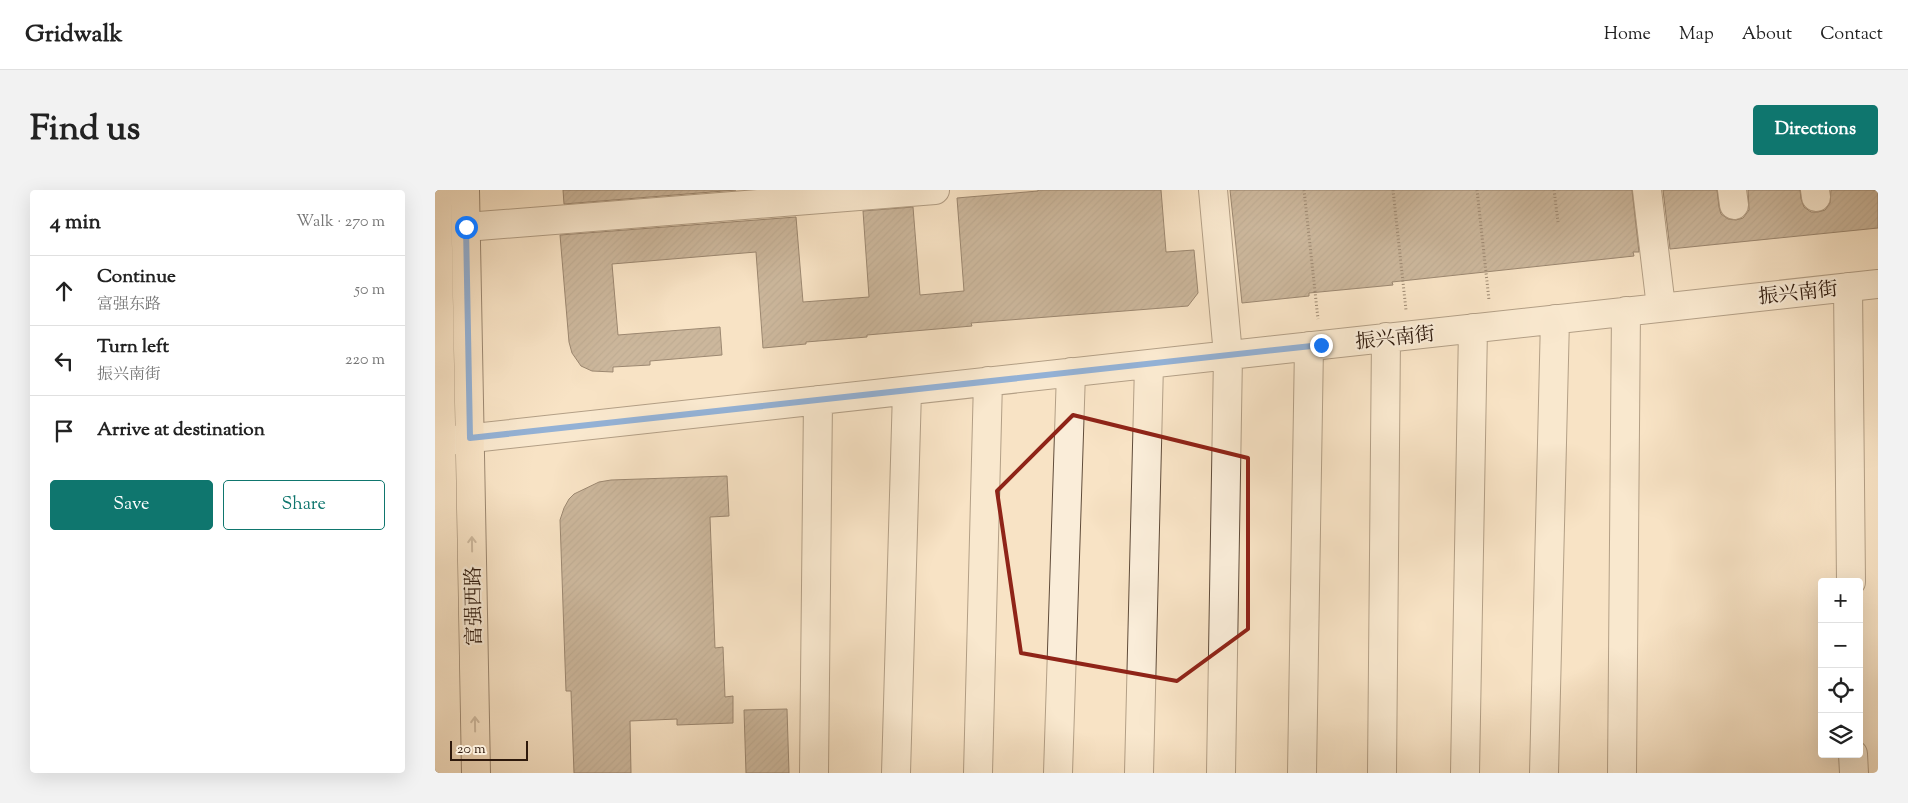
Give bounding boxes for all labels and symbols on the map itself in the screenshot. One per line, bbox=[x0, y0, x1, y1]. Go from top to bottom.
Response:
route start bbox=[455, 216, 478, 239]
street label: 振兴南街 bbox=[1757, 276, 1840, 313]
street label: 振兴南街 bbox=[1354, 321, 1437, 358]
route end bbox=[1310, 334, 1333, 357]
one-way arrow bbox=[467, 537, 477, 553]
street label: 富强西路 bbox=[460, 566, 491, 646]
one-way arrow bbox=[470, 717, 480, 733]
scale bar bbox=[450, 738, 527, 761]

